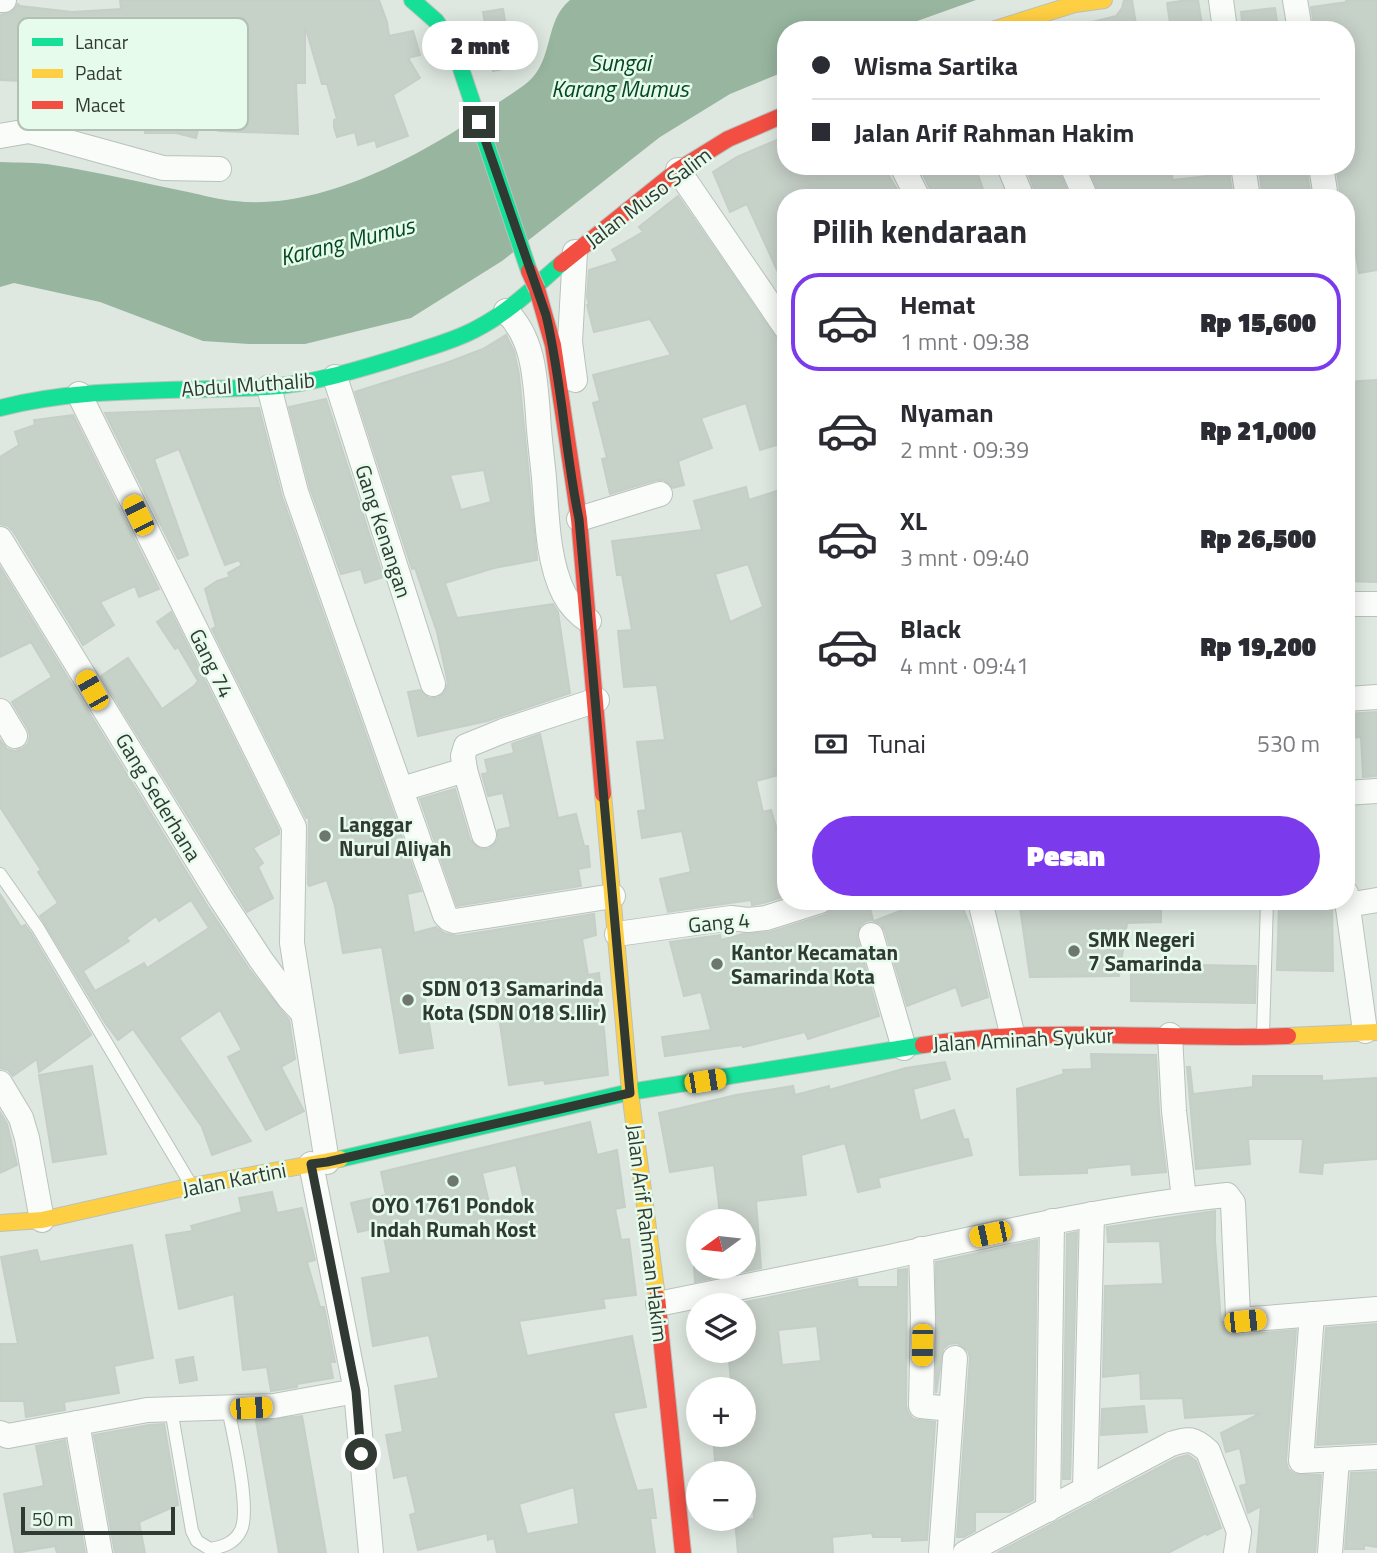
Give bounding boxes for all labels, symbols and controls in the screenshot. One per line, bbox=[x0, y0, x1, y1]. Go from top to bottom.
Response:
legend bbox=[18, 18, 248, 130]
callout: 2 mnt bbox=[421, 20, 537, 69]
text: Lancar bbox=[75, 27, 129, 56]
text: 2 mnt bbox=[450, 28, 510, 63]
water label: Sungai Karang Mumus bbox=[551, 45, 691, 106]
text: Wisma Sartika bbox=[854, 46, 1018, 85]
text: Padat bbox=[75, 58, 122, 87]
text: Macet bbox=[75, 90, 125, 119]
route end bbox=[463, 106, 495, 138]
text: Jalan Arif Rahman Hakim bbox=[854, 113, 1134, 152]
street label: Jalan Muso Salim bbox=[578, 139, 718, 255]
water label: Karang Mumus bbox=[276, 207, 420, 275]
text: Pilih kendaraan bbox=[812, 207, 1027, 255]
text: Hemat bbox=[900, 285, 975, 324]
icon: car bbox=[816, 291, 879, 354]
text: Rp 15,600 bbox=[1201, 303, 1316, 342]
text: 1 mnt · 09:38 bbox=[900, 324, 1029, 359]
street label: Abdul Muthalib bbox=[180, 363, 316, 405]
text: Nyaman bbox=[900, 393, 994, 432]
icon: car bbox=[816, 399, 879, 462]
text: Rp 21,000 bbox=[1201, 411, 1316, 450]
text: 2 mnt · 09:39 bbox=[900, 432, 1029, 467]
street label: Gang Kenangan bbox=[347, 460, 421, 602]
car bbox=[120, 492, 157, 538]
text: XL bbox=[900, 501, 927, 540]
icon: car bbox=[816, 507, 879, 570]
text: Rp 26,500 bbox=[1201, 519, 1316, 558]
text: 3 mnt · 09:40 bbox=[900, 540, 1029, 575]
text: Black bbox=[900, 609, 961, 648]
icon: car bbox=[816, 615, 879, 678]
street label: Gang 74 bbox=[181, 623, 243, 703]
text: Rp 19,200 bbox=[1201, 627, 1316, 666]
text: 4 mnt · 09:41 bbox=[900, 648, 1029, 683]
car bbox=[73, 667, 112, 713]
text: Tunai bbox=[868, 724, 926, 763]
icon: cash bbox=[812, 725, 850, 763]
text: 530 m bbox=[1257, 726, 1320, 761]
street label: Gang Sederhana bbox=[108, 727, 210, 868]
place label: Langgar Nurul Aliyah bbox=[339, 808, 451, 864]
button: Pesan bbox=[812, 816, 1320, 896]
marker: Langgar Nurul Aliyah bbox=[317, 828, 333, 844]
street label: Gang 4 bbox=[687, 903, 751, 941]
place label: SMK Negeri 7 Samarinda bbox=[1088, 923, 1202, 979]
place label: Kantor Kecamatan Samarinda Kota bbox=[731, 936, 898, 992]
marker: SMK Negeri 7 Samarinda bbox=[1066, 943, 1082, 959]
marker: Kantor Kecamatan Samarinda Kota bbox=[709, 956, 725, 972]
place label: SDN 013 Samarinda Kota (SDN 018 S.Ilir) bbox=[422, 972, 607, 1028]
marker: SDN 013 Samarinda Kota (SDN 018 S.Ilir) bbox=[400, 992, 416, 1008]
street label: Jalan Aminah Syukur bbox=[932, 1018, 1114, 1060]
car bbox=[683, 1067, 728, 1095]
street label: Jalan Arif Rahman Hakim bbox=[619, 1122, 677, 1344]
street label: Jalan Kartini bbox=[179, 1153, 289, 1205]
marker: OYO 1761 Pondok Indah Rumah Kost bbox=[445, 1173, 461, 1189]
place label: OYO 1761 Pondok Indah Rumah Kost bbox=[370, 1189, 536, 1245]
north arrow bbox=[686, 1209, 756, 1279]
map controls bbox=[686, 1209, 756, 1531]
car bbox=[968, 1219, 1013, 1249]
button: layers bbox=[686, 1293, 756, 1363]
car bbox=[1224, 1308, 1267, 1334]
car bbox=[912, 1324, 933, 1366]
button: + bbox=[686, 1377, 756, 1447]
car bbox=[230, 1396, 273, 1420]
route start bbox=[345, 1438, 377, 1470]
button: − bbox=[686, 1461, 756, 1531]
scale bar bbox=[21, 1504, 175, 1536]
text: 50 m bbox=[32, 1504, 73, 1533]

